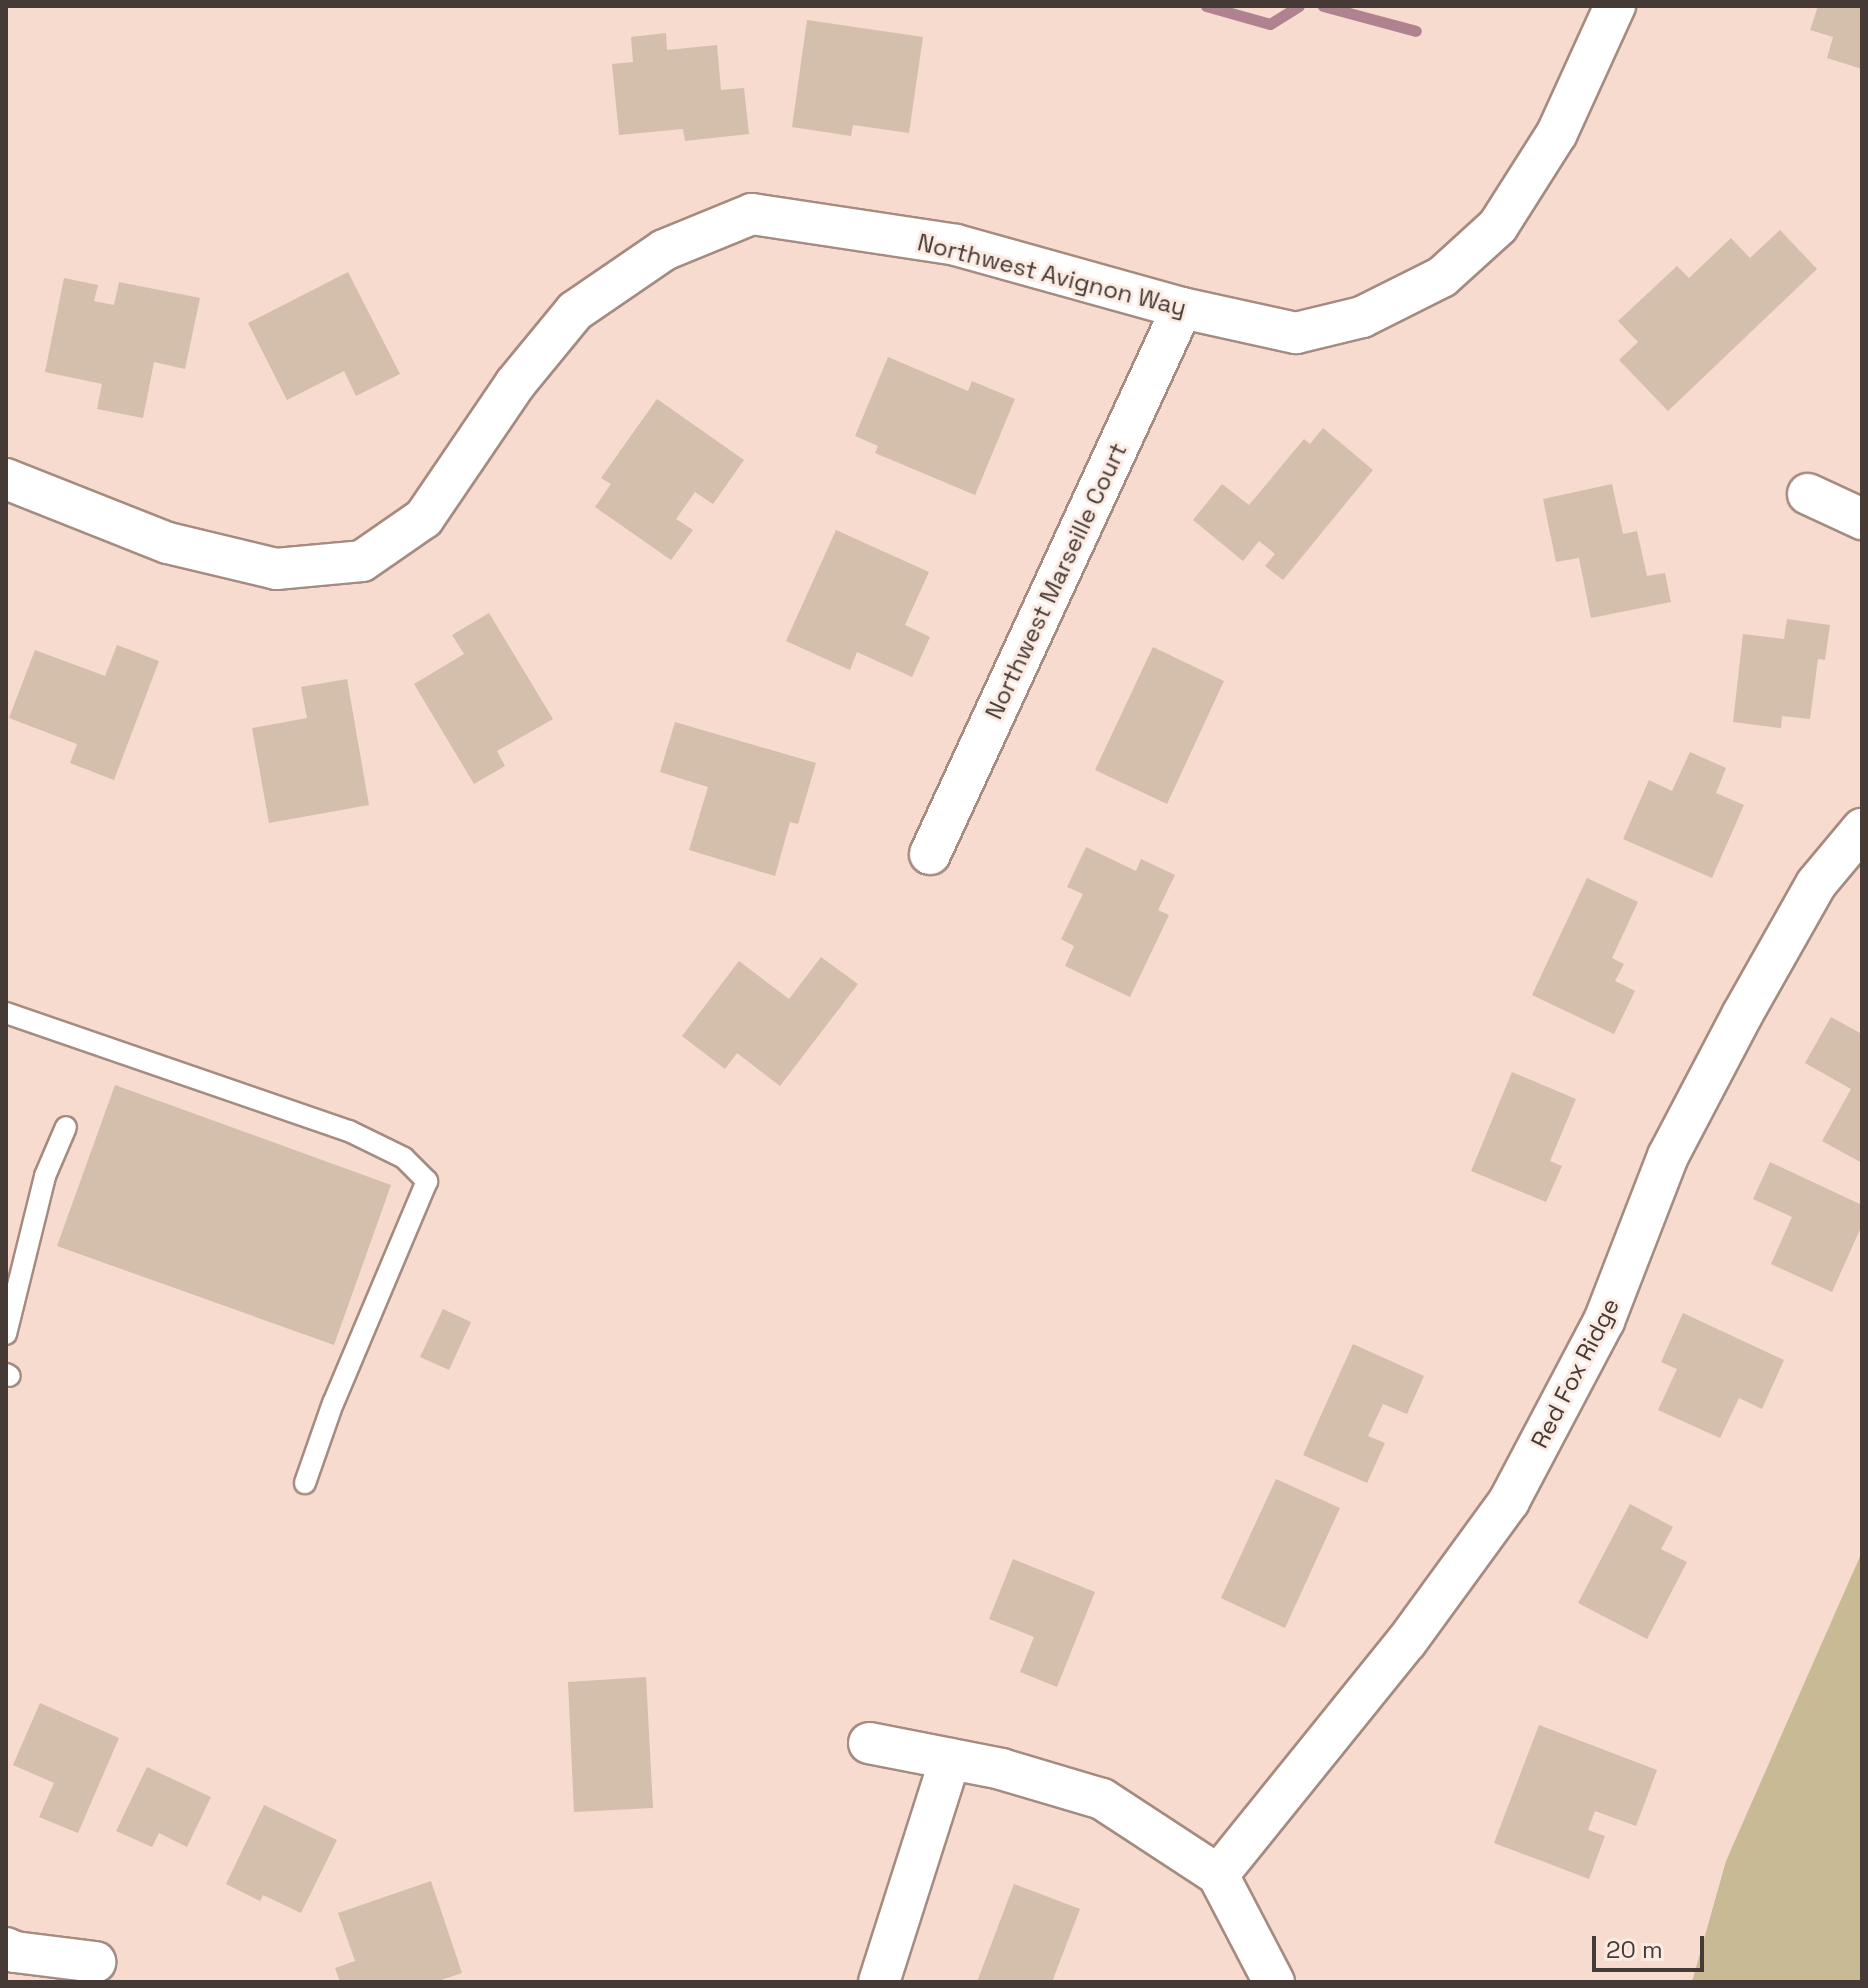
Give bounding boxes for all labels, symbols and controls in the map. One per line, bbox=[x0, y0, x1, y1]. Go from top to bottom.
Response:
street label: Northwest Avignon Way bbox=[914, 228, 1190, 322]
street label: Northwest Marseille Court bbox=[979, 438, 1133, 724]
street label: Red Fox Ridge bbox=[1525, 1293, 1625, 1453]
scale bar bbox=[1596, 1920, 1708, 1970]
text: 20 m bbox=[1606, 1934, 1663, 1965]

